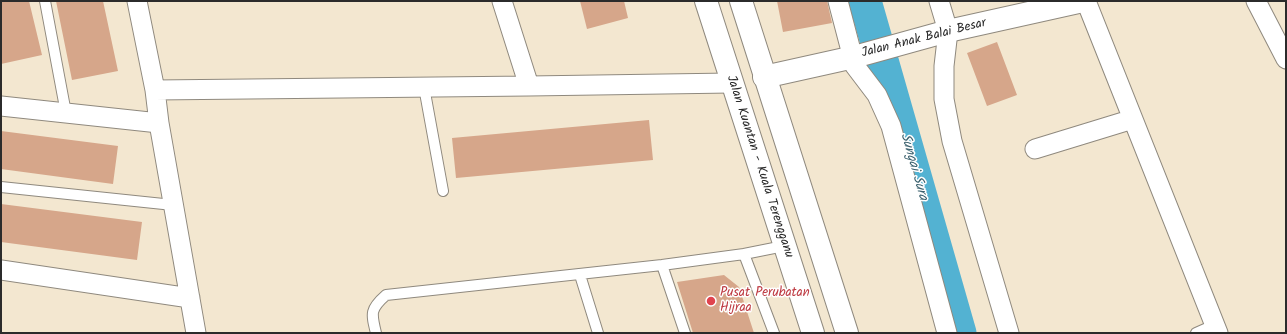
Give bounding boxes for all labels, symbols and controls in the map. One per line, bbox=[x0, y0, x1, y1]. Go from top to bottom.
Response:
street label: Jalan Anak Balai Besar bbox=[860, 16, 988, 62]
street label: Jalan Kuantan - Kuala Terengganu bbox=[722, 74, 796, 260]
water label: Sungai Sura bbox=[895, 131, 931, 203]
place label: Pusat Perubatan Hijraa bbox=[720, 286, 810, 317]
marker: Pusat Perubatan Hijraa bbox=[705, 295, 717, 307]

